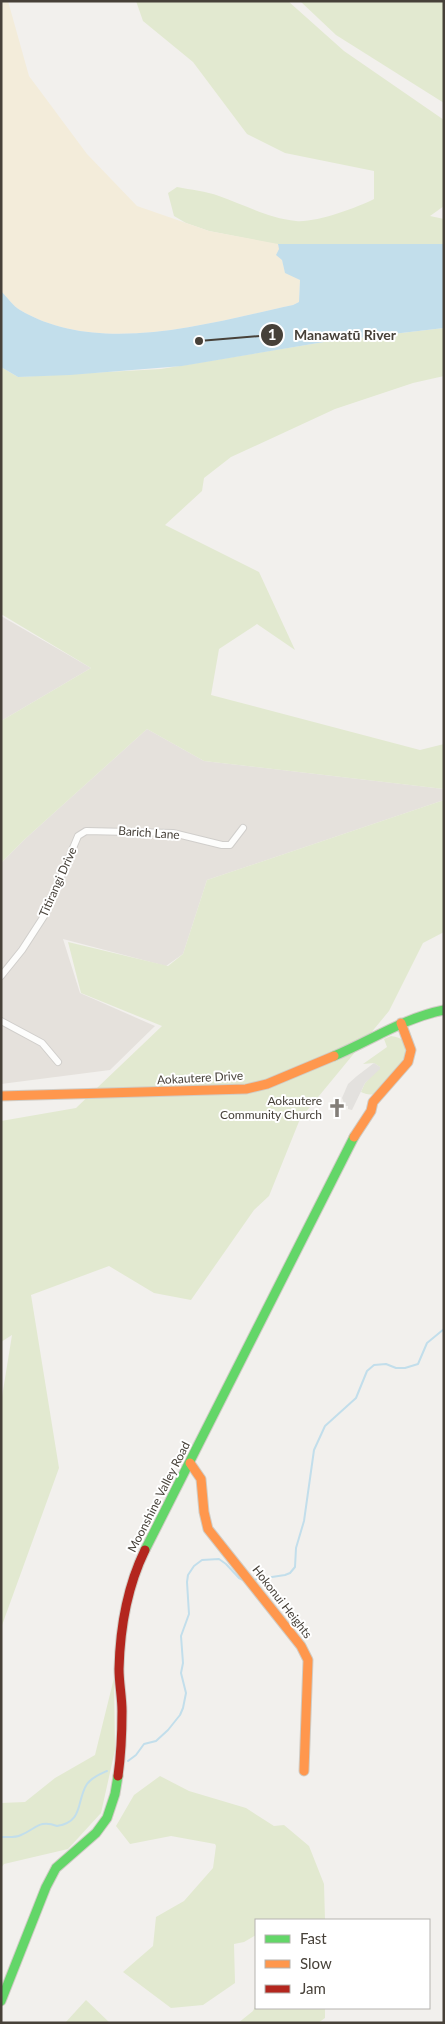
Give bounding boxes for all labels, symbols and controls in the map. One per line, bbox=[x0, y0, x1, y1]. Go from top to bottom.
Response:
callout: Manawatū River bbox=[259, 320, 406, 349]
text: 1 bbox=[268, 325, 276, 343]
text: Manawatū River bbox=[294, 326, 397, 343]
street label: Barich Lane bbox=[118, 823, 180, 842]
street label: Titirangi Drive bbox=[35, 844, 80, 919]
street label: Aokautere Drive bbox=[157, 1068, 243, 1087]
place label: Aokautere Community Church bbox=[220, 1093, 322, 1122]
church icon: Aokautere Community Church bbox=[326, 1097, 348, 1119]
street label: Moonshine Valley Road bbox=[124, 1439, 193, 1555]
street label: Hokonui Heights bbox=[249, 1562, 315, 1641]
legend bbox=[255, 1919, 430, 2009]
text: Fast bbox=[300, 1929, 327, 1947]
text: Slow bbox=[300, 1954, 332, 1972]
text: Jam bbox=[300, 1979, 326, 1997]

